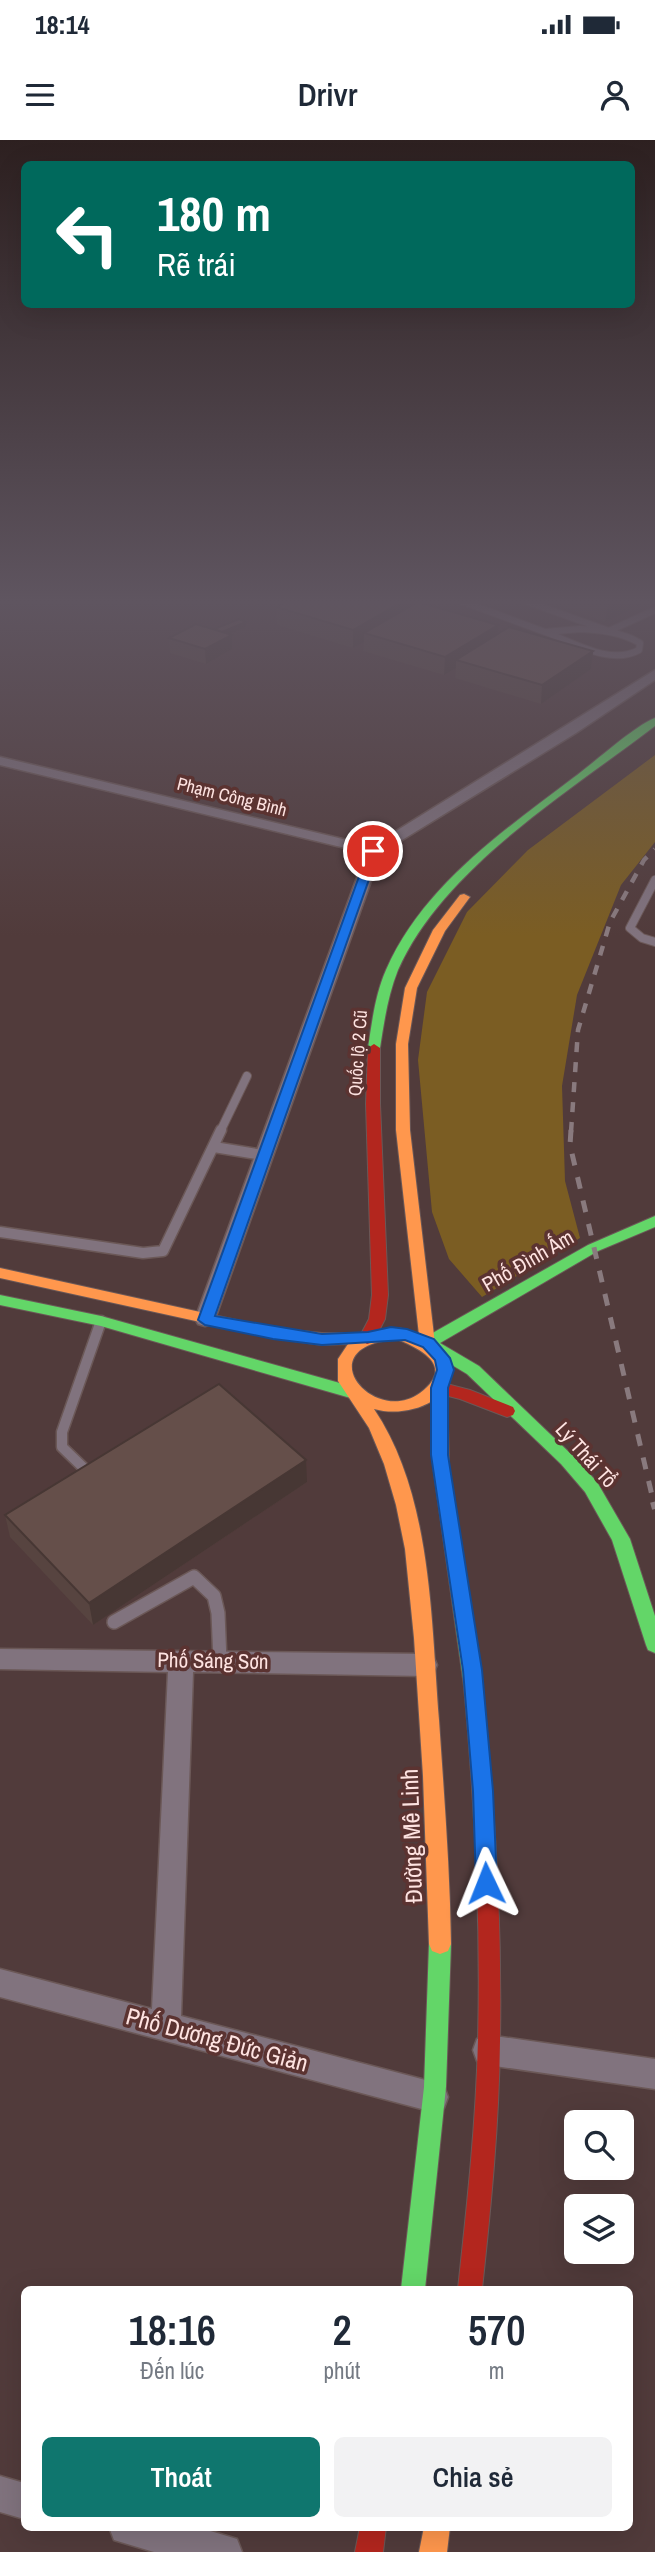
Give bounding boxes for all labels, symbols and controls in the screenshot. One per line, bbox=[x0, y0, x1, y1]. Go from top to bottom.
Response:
text: 18:14 bbox=[35, 7, 90, 42]
text: Drivr bbox=[298, 73, 357, 116]
icon: menu bbox=[21, 76, 59, 114]
icon: person bbox=[596, 76, 634, 114]
text: 180 m bbox=[157, 180, 271, 246]
icon: left bbox=[42, 189, 133, 280]
text: Rẽ trái bbox=[157, 243, 236, 286]
street label: Phạm Công Bình bbox=[175, 771, 290, 822]
pin bbox=[343, 821, 403, 881]
icon: arrive bbox=[354, 832, 392, 870]
street label: Quốc lộ 2 Cũ bbox=[342, 1009, 373, 1097]
street label: Phố Đình Ấm bbox=[477, 1223, 579, 1298]
street label: Lý Thái Tổ bbox=[549, 1416, 624, 1494]
street label: Phố Sáng Sơn bbox=[157, 1645, 269, 1676]
street label: Đường Mê Linh bbox=[393, 1768, 429, 1904]
position arrow bbox=[449, 1846, 523, 1920]
street label: Phố Dương Đức Giản bbox=[123, 1999, 312, 2079]
map controls bbox=[564, 2110, 634, 2264]
button: search bbox=[564, 2110, 634, 2180]
button: layers bbox=[564, 2194, 634, 2264]
text: 18:16 bbox=[129, 2302, 216, 2358]
text: 2 bbox=[332, 2302, 352, 2358]
text: 570 bbox=[468, 2302, 525, 2358]
text: Đến lúc bbox=[140, 2355, 204, 2386]
text: phút bbox=[324, 2355, 360, 2386]
text: m bbox=[489, 2355, 505, 2386]
button: Thoát bbox=[42, 2437, 320, 2517]
button: Chia sẻ bbox=[334, 2437, 612, 2517]

